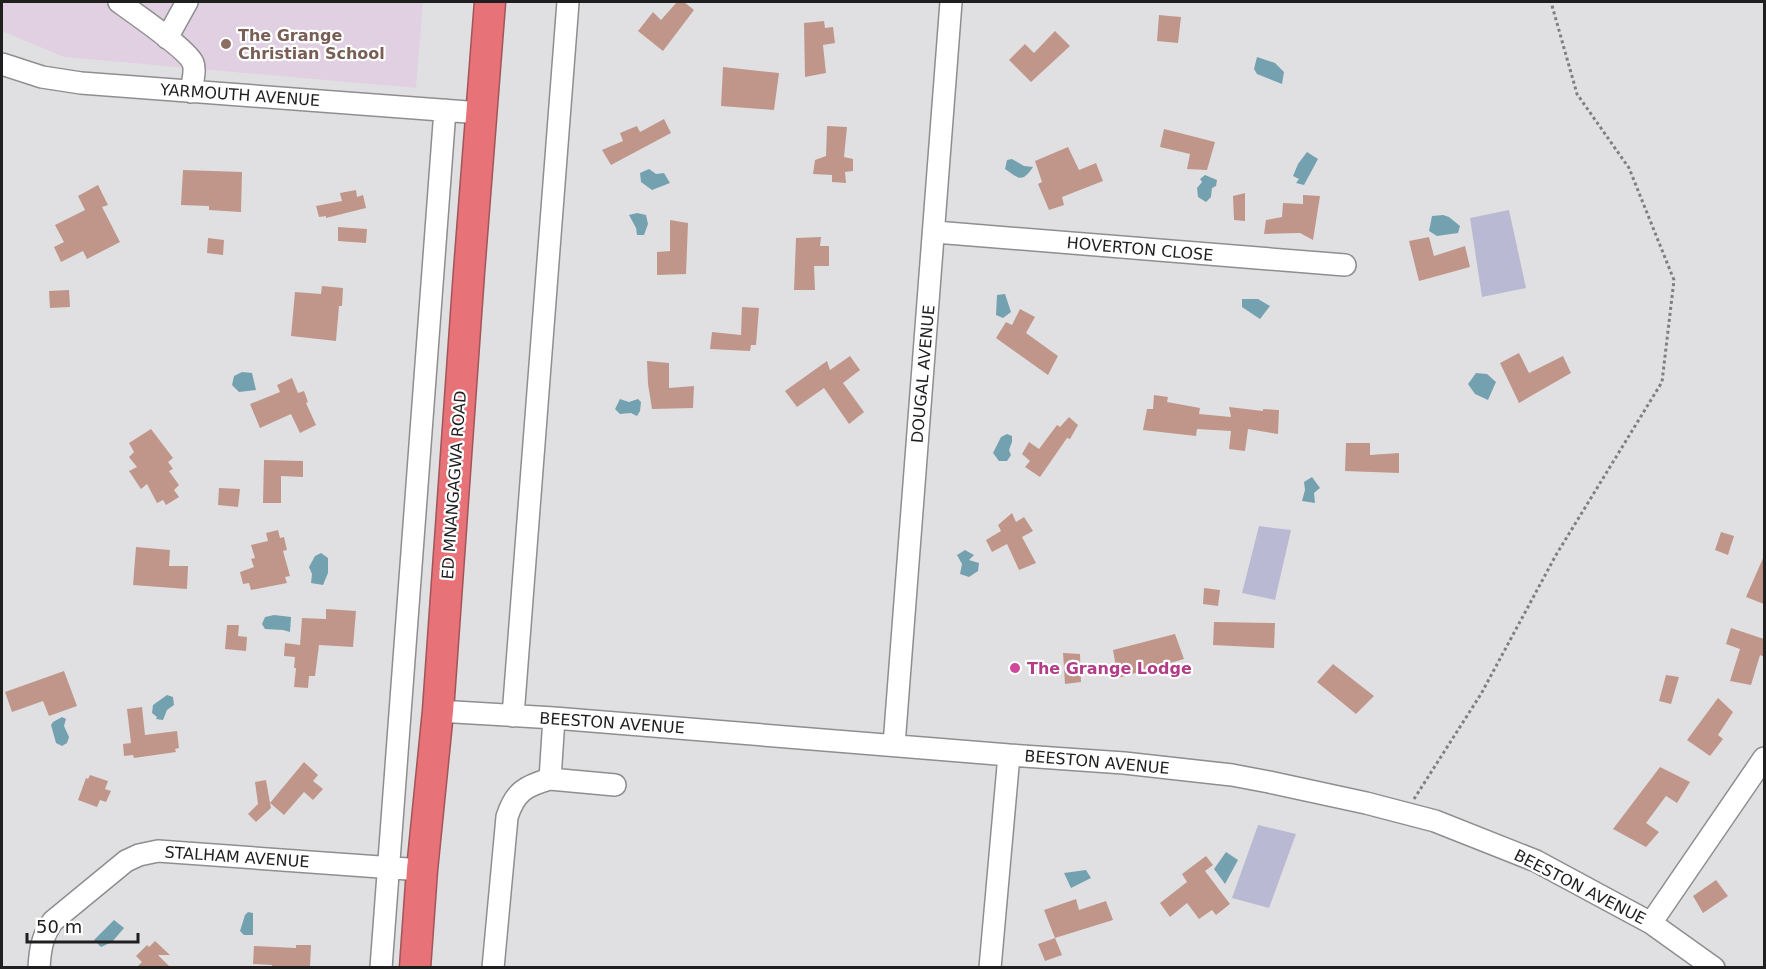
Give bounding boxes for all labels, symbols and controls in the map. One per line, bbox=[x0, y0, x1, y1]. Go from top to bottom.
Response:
place label: The Grange Christian School bbox=[238, 26, 385, 63]
marker: The Grange Christian School bbox=[219, 37, 233, 51]
street label: YARMOUTH AVENUE bbox=[158, 80, 321, 110]
street label: HOVERTON CLOSE bbox=[1066, 233, 1214, 265]
street label: DOUGAL AVENUE bbox=[907, 304, 939, 444]
street label: ED MNANGAGWA ROAD bbox=[438, 390, 470, 580]
place label: The Grange Lodge bbox=[1027, 659, 1192, 678]
marker: The Grange Lodge bbox=[1008, 661, 1022, 675]
street label: BEESTON AVENUE bbox=[539, 708, 685, 738]
street label: BEESTON AVENUE bbox=[1024, 746, 1170, 778]
street label: STALHAM AVENUE bbox=[164, 842, 310, 872]
street label: BEESTON AVENUE bbox=[1511, 845, 1649, 929]
scale bar bbox=[27, 906, 138, 944]
text: 50 m bbox=[36, 916, 82, 937]

